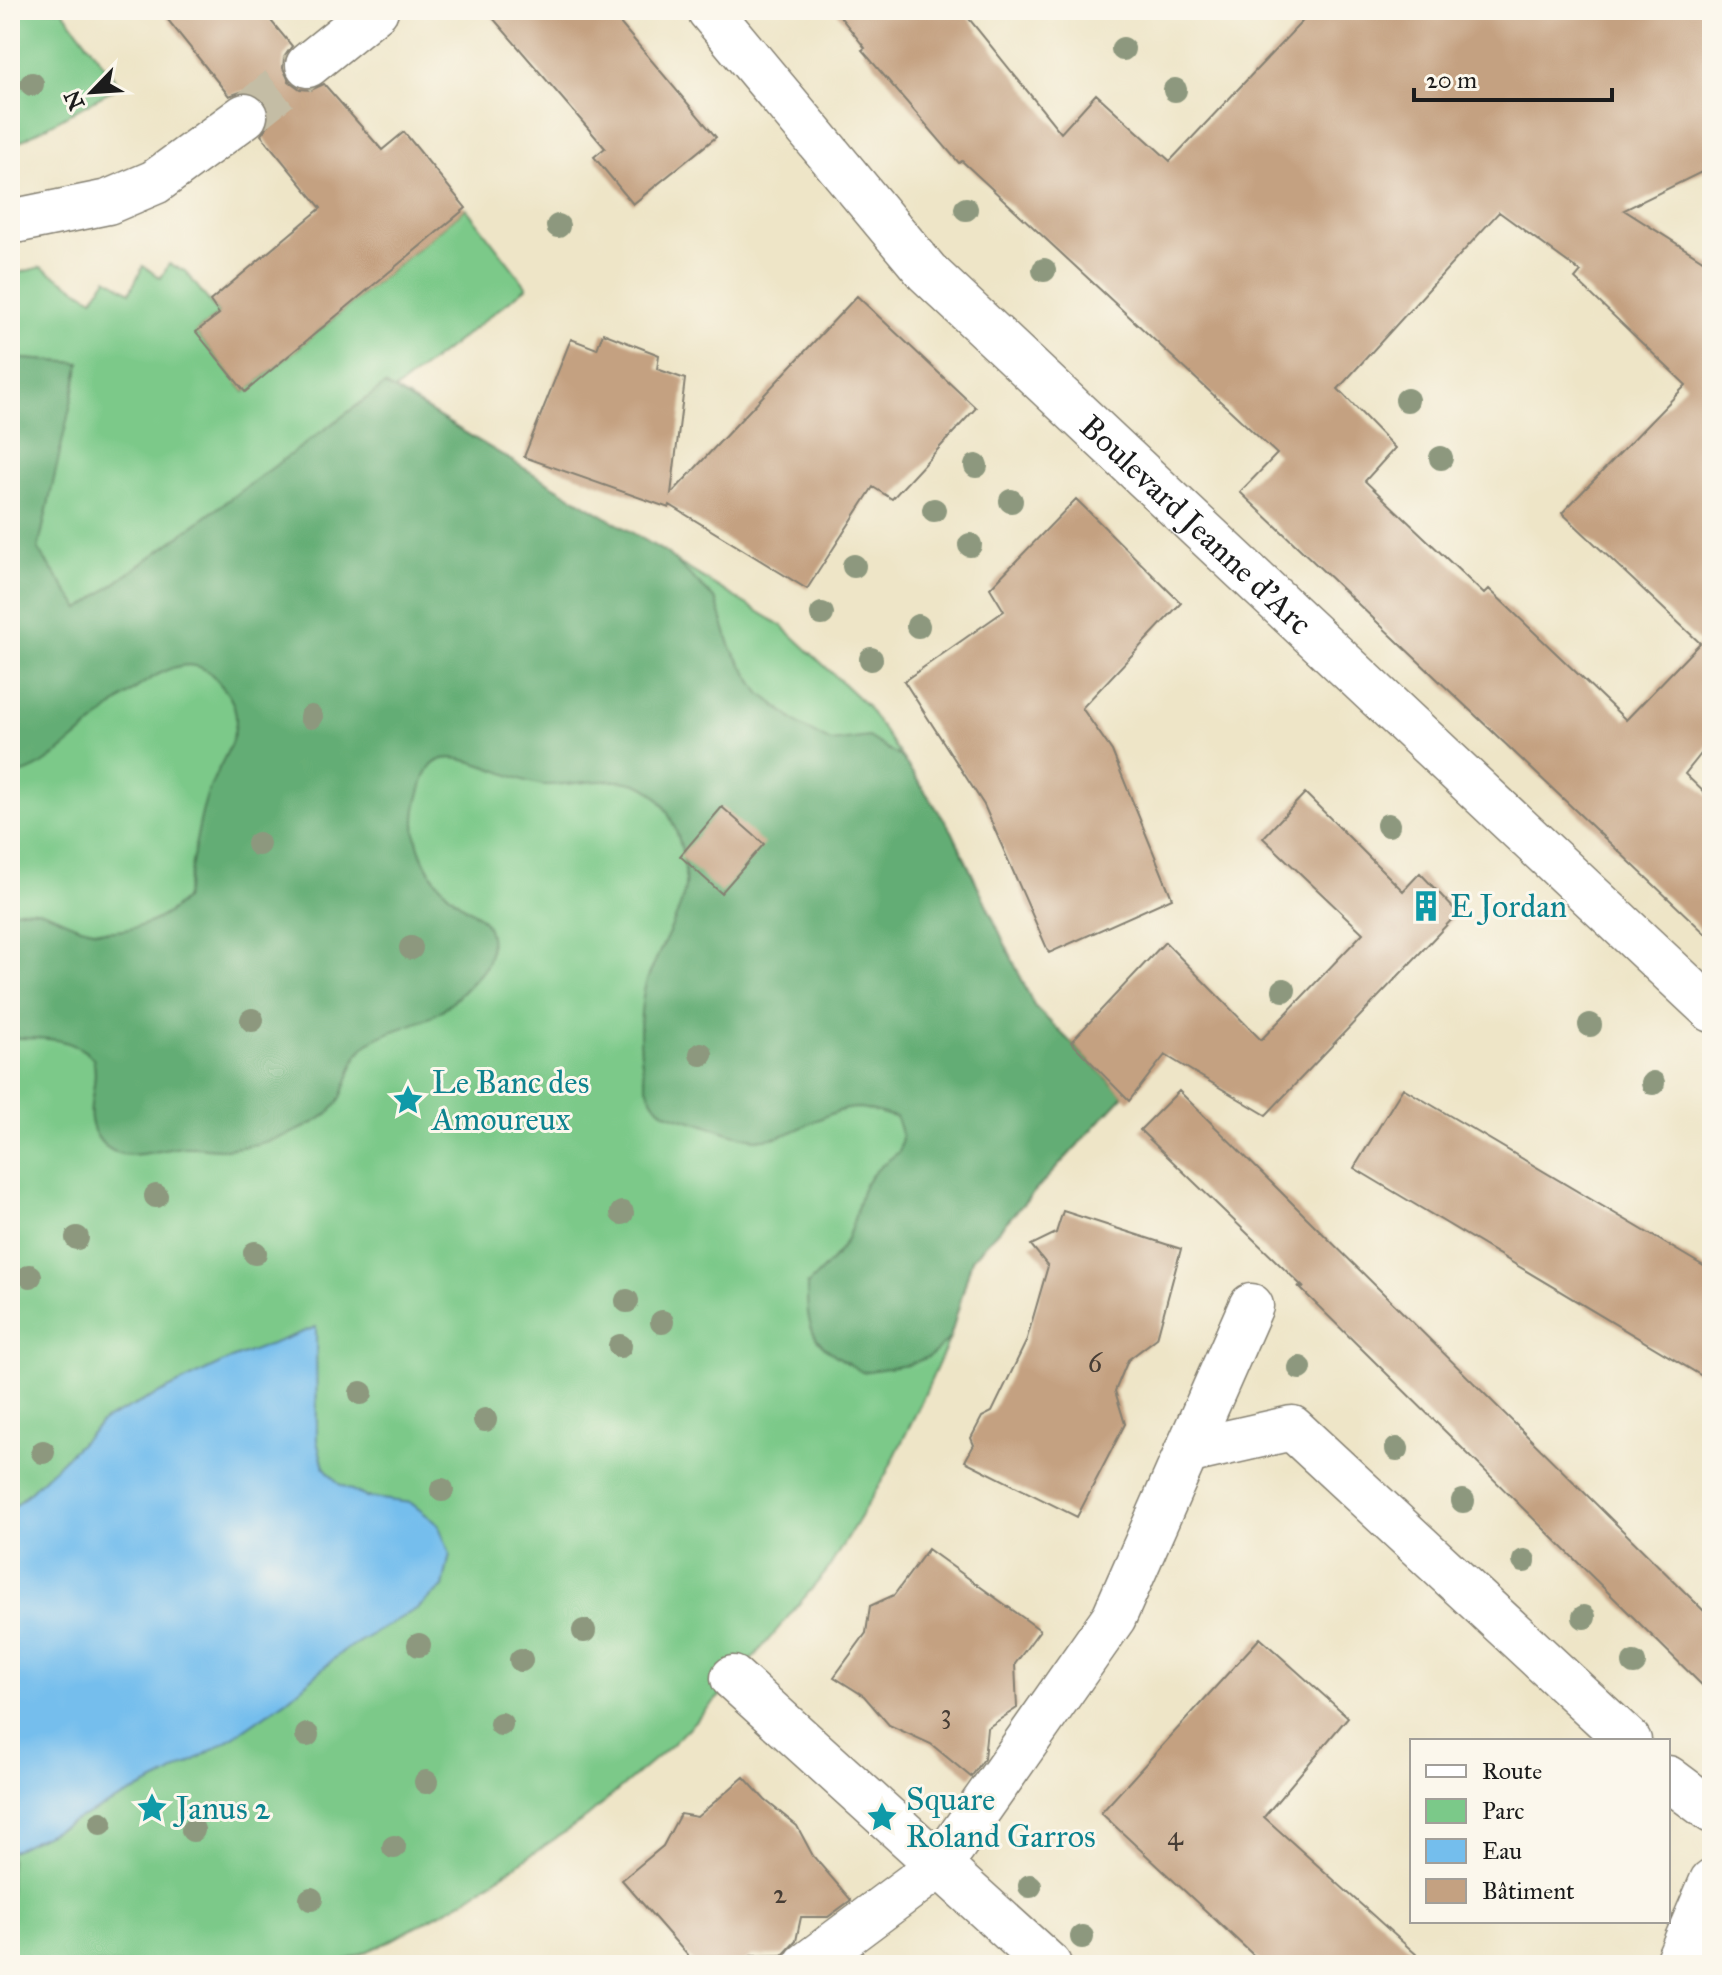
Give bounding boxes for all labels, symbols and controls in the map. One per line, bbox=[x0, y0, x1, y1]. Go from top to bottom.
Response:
north arrow bbox=[52, 52, 132, 132]
scale bar bbox=[1414, 52, 1612, 102]
text: 20 m bbox=[1426, 65, 1477, 95]
text: N bbox=[58, 86, 91, 114]
street label: Boulevard Jeanne d'Arc bbox=[1072, 407, 1320, 643]
place label: E Jordan bbox=[1450, 887, 1567, 926]
building icon: E Jordan bbox=[1409, 889, 1443, 923]
place label: Le Banc des Amoureux bbox=[430, 1063, 589, 1139]
place icon: Le Banc des Amoureux bbox=[391, 1083, 425, 1117]
house number: 6 bbox=[1088, 1345, 1104, 1380]
house number: 3 bbox=[940, 1696, 952, 1731]
legend bbox=[1410, 1739, 1670, 1923]
text: Route bbox=[1482, 1756, 1542, 1786]
place label: Square Roland Garros bbox=[906, 1780, 1096, 1856]
place label: Janus 2 bbox=[173, 1789, 270, 1828]
place icon: Janus 2 bbox=[135, 1791, 169, 1825]
text: Parc bbox=[1482, 1796, 1524, 1826]
place icon: Square Roland Garros bbox=[865, 1800, 899, 1834]
house number: 4 bbox=[1167, 1818, 1184, 1853]
text: Eau bbox=[1482, 1836, 1522, 1866]
house number: 2 bbox=[773, 1876, 787, 1911]
text: Bâtiment bbox=[1482, 1876, 1575, 1906]

